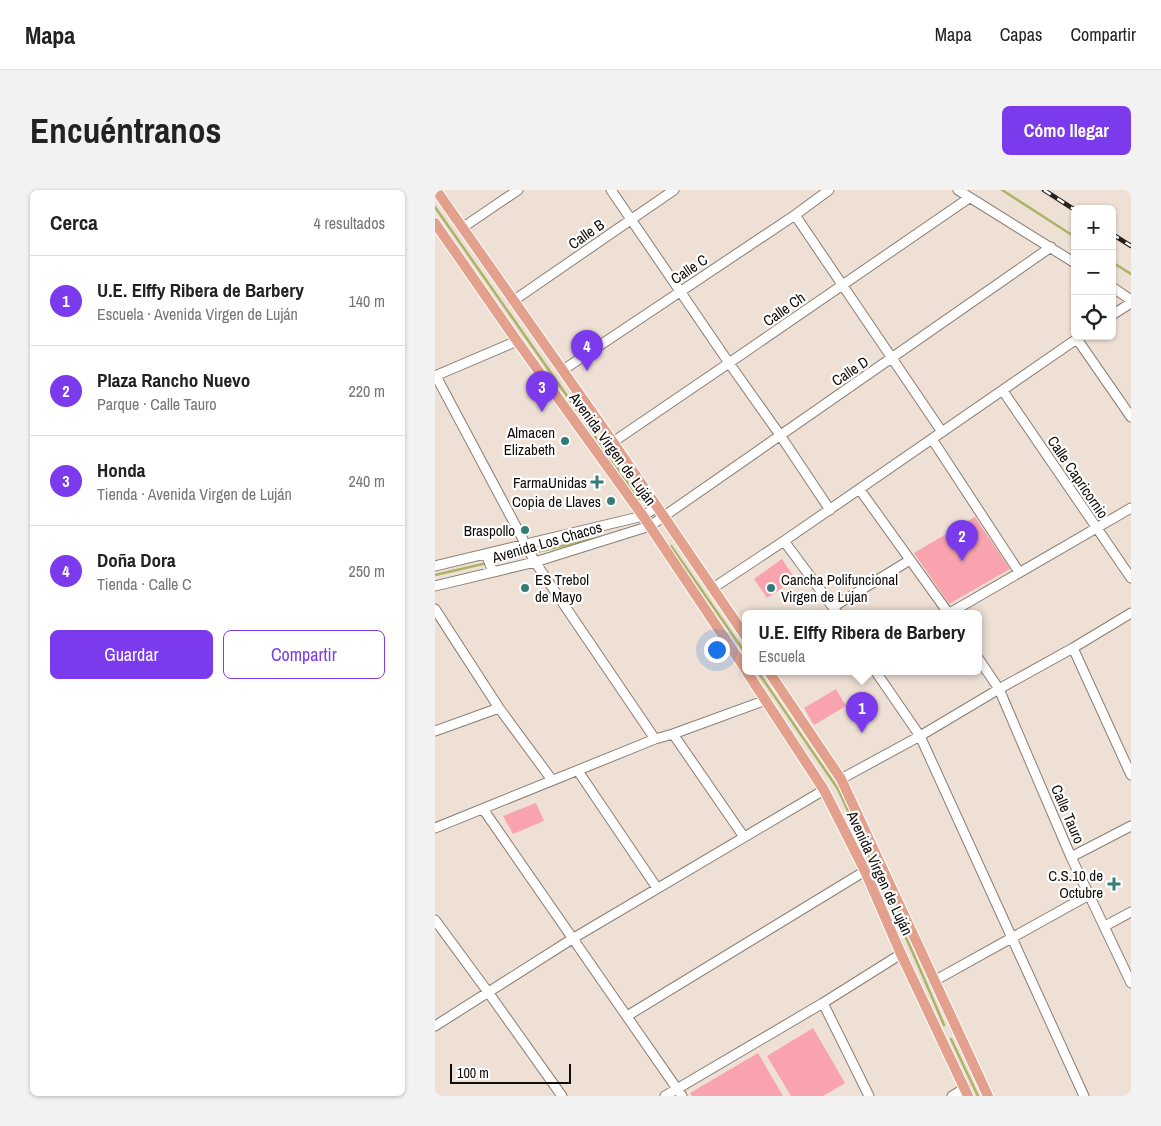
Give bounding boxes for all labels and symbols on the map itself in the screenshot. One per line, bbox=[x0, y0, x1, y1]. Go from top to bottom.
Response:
street label: Calle B bbox=[564, 214, 608, 254]
street label: Calle C bbox=[666, 249, 712, 289]
street label: Calle Ch bbox=[759, 287, 809, 331]
pin: 4 bbox=[571, 330, 603, 371]
street label: Calle D bbox=[827, 351, 873, 391]
pin: 3 bbox=[526, 371, 558, 412]
street label: Avenida Virgen de Luján bbox=[564, 387, 661, 510]
place label: Almacen Elizabeth bbox=[504, 422, 555, 460]
street label: Calle Capricornio bbox=[1043, 431, 1114, 523]
marker: Almacen Elizabeth bbox=[559, 435, 571, 447]
place label: FarmaUnidas bbox=[513, 472, 587, 493]
marker: FarmaUnidas bbox=[591, 476, 603, 488]
place label: Copia de Llaves bbox=[512, 491, 601, 512]
marker: Copia de Llaves bbox=[605, 495, 617, 507]
street label: Avenida Los Chacos bbox=[489, 516, 604, 568]
place label: Braspollo bbox=[464, 520, 515, 541]
pin: 2 bbox=[946, 520, 978, 561]
marker: Braspollo bbox=[519, 524, 531, 536]
place label: ES Trebol de Mayo bbox=[535, 569, 589, 607]
place label: Cancha Polifuncional Virgen de Lujan bbox=[781, 569, 898, 607]
marker: ES Trebol de Mayo bbox=[519, 582, 531, 594]
marker: Cancha Polifuncional Virgen de Lujan bbox=[765, 582, 777, 594]
your location bbox=[704, 637, 730, 663]
pin: 1 bbox=[846, 692, 878, 733]
street label: Calle Tauro bbox=[1046, 781, 1090, 847]
street label: Avenida Virgen de Luján bbox=[842, 806, 918, 939]
place label: C.S.10 de Octubre bbox=[1048, 865, 1103, 903]
marker: C.S.10 de Octubre bbox=[1107, 877, 1121, 891]
scale bar bbox=[450, 1061, 571, 1084]

